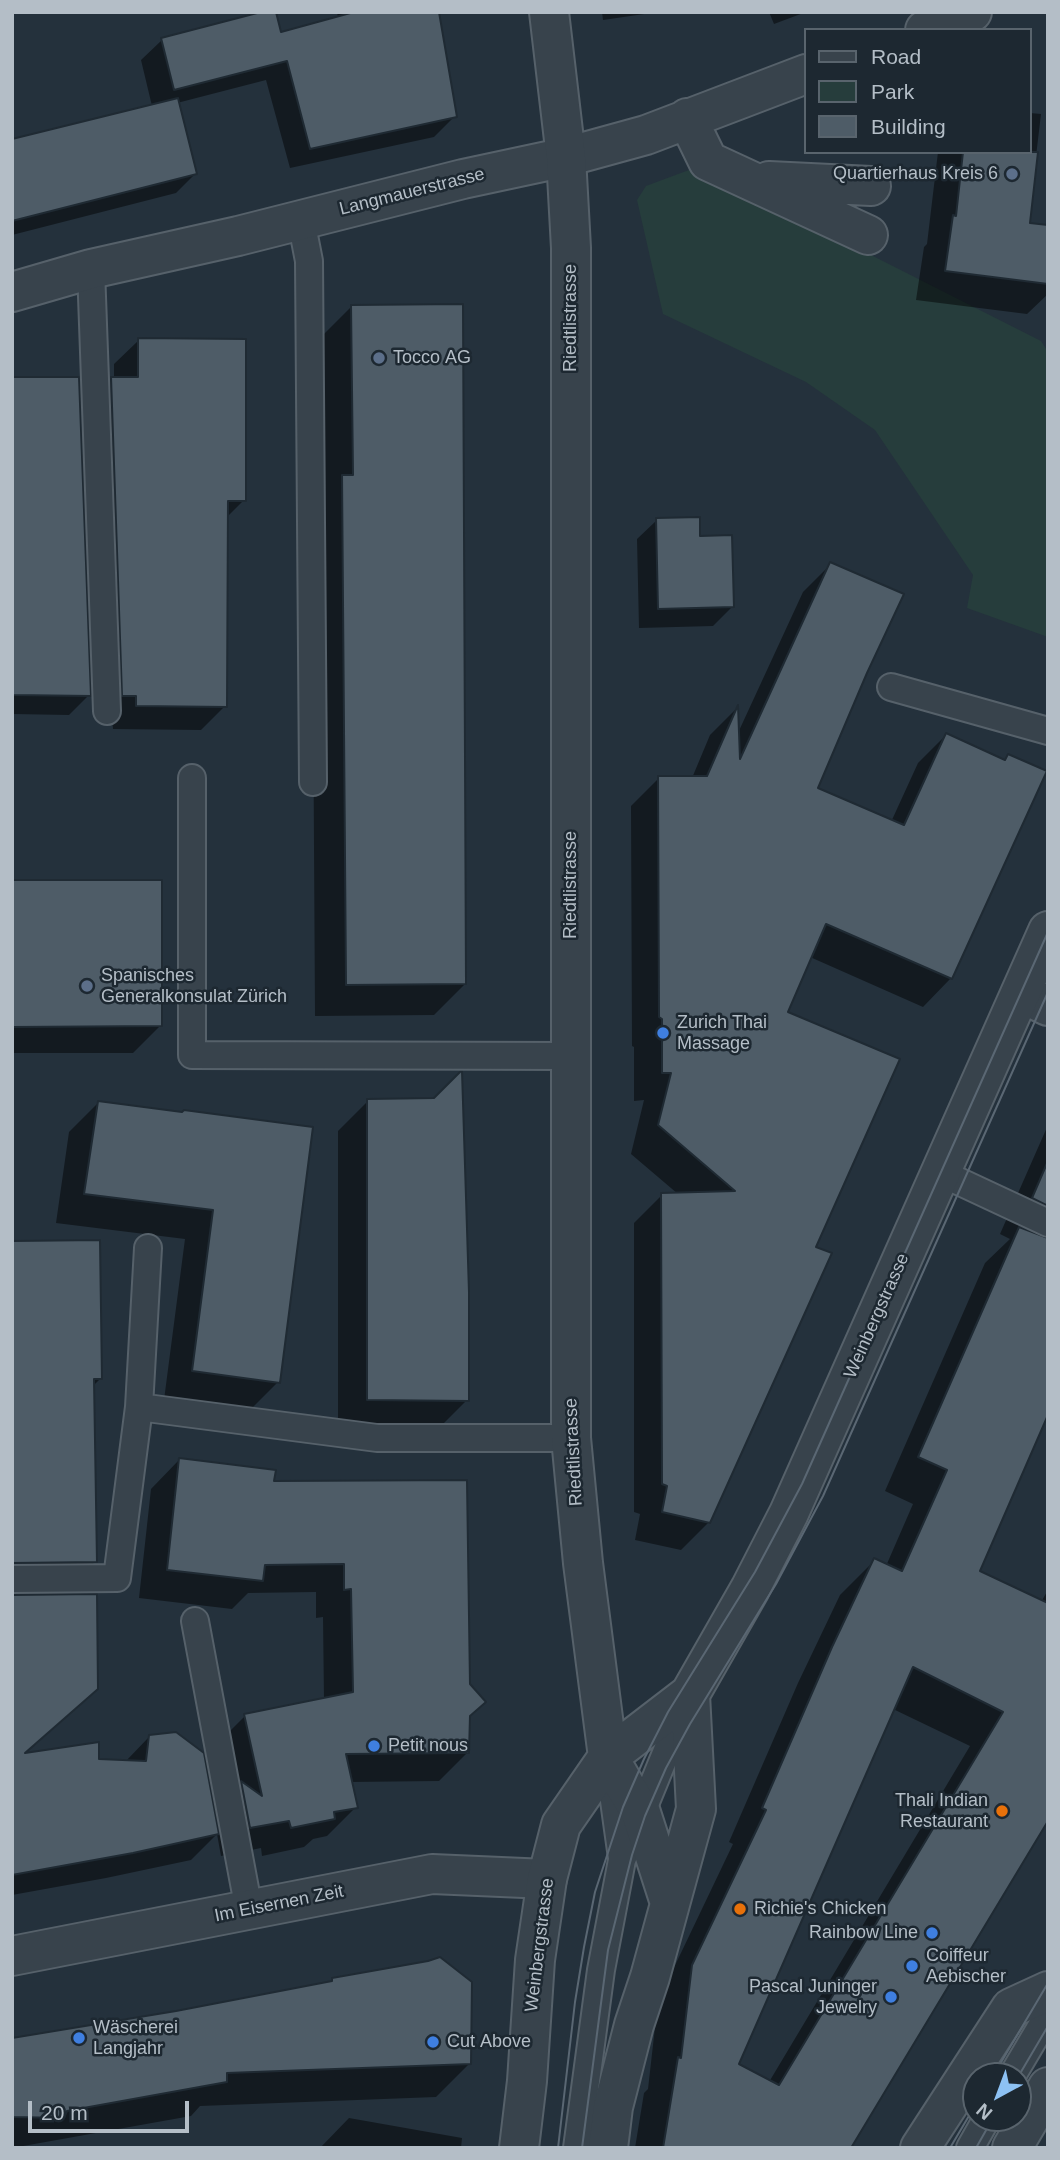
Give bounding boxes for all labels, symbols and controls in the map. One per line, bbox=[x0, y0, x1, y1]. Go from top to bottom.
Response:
legend bbox=[804, 28, 1032, 154]
text: Road bbox=[871, 45, 921, 68]
text: Park bbox=[871, 80, 914, 103]
text: Building bbox=[871, 115, 946, 138]
street label: Langmauerstrasse bbox=[337, 163, 487, 221]
place label: Quartierhaus Kreis 6 bbox=[833, 163, 998, 185]
marker: Quartierhaus Kreis 6 bbox=[1004, 166, 1020, 182]
street label: Riedtlistrasse bbox=[560, 264, 582, 372]
place label: Tocco AG bbox=[393, 347, 471, 369]
marker: Tocco AG bbox=[371, 350, 387, 366]
street label: Riedtlistrasse bbox=[560, 831, 582, 939]
place label: Spanisches Generalkonsulat Zürich bbox=[101, 965, 287, 1007]
marker: Spanisches Generalkonsulat Zürich bbox=[79, 978, 95, 994]
place label: Zurich Thai Massage bbox=[677, 1012, 767, 1054]
marker: Zurich Thai Massage bbox=[655, 1025, 671, 1041]
street label: Weinbergstrasse bbox=[840, 1250, 914, 1382]
street label: Riedtlistrasse bbox=[560, 1397, 588, 1507]
place label: Petit nous bbox=[388, 1735, 468, 1757]
marker: Petit nous bbox=[366, 1738, 382, 1754]
place label: Thali Indian Restaurant bbox=[895, 1790, 988, 1832]
marker: Thali Indian Restaurant bbox=[994, 1803, 1010, 1819]
street label: Weinbergstrasse bbox=[521, 1877, 559, 2013]
street label: Im Eisernen Zeit bbox=[213, 1881, 345, 1927]
place label: Richie's Chicken bbox=[754, 1898, 886, 1920]
marker: Richie's Chicken bbox=[732, 1901, 748, 1917]
place label: Rainbow Line bbox=[809, 1922, 918, 1944]
marker: Rainbow Line bbox=[924, 1925, 940, 1941]
place label: Coiffeur Aebischer bbox=[926, 1945, 1006, 1988]
marker: Coiffeur Aebischer bbox=[904, 1958, 920, 1974]
place label: Pascal Juninger Jewelry bbox=[749, 1976, 877, 2018]
marker: Pascal Juninger Jewelry bbox=[883, 1989, 899, 2005]
place label: Wäscherei Langjahr bbox=[93, 2017, 178, 2060]
marker: Wäscherei Langjahr bbox=[71, 2030, 87, 2046]
place label: Cut Above bbox=[447, 2031, 531, 2053]
marker: Cut Above bbox=[425, 2034, 441, 2050]
north arrow bbox=[962, 2062, 1032, 2132]
scale bar bbox=[32, 2086, 192, 2130]
text: N bbox=[972, 2099, 996, 2124]
text: 20 m bbox=[41, 2101, 88, 2124]

